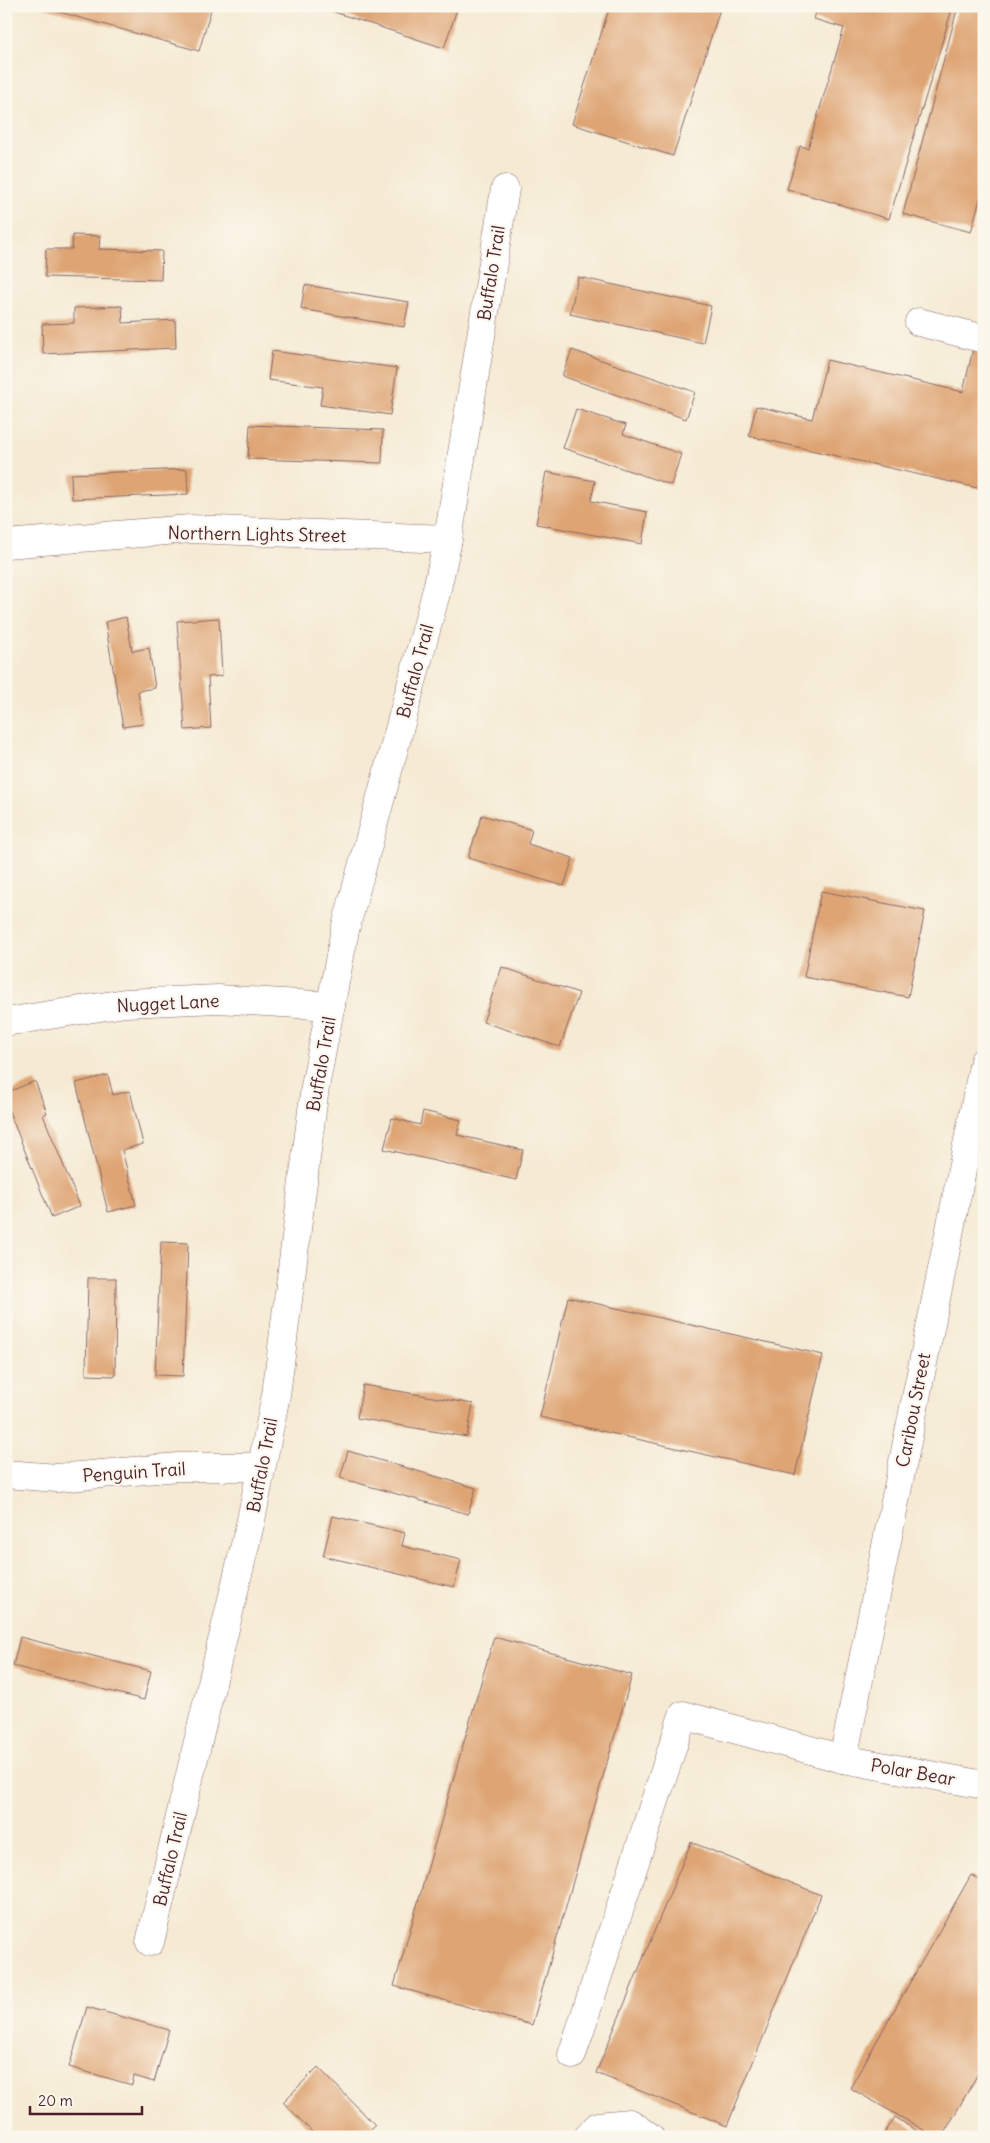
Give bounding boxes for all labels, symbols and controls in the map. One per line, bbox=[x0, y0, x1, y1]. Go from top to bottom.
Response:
street label: Buffalo Trail bbox=[472, 224, 510, 322]
street label: Northern Lights Street bbox=[168, 521, 346, 547]
street label: Buffalo Trail bbox=[391, 622, 439, 720]
street label: Nugget Lane bbox=[116, 989, 220, 1017]
street label: Buffalo Trail bbox=[301, 1015, 341, 1113]
street label: Caribou Street bbox=[891, 1351, 935, 1469]
street label: Buffalo Trail bbox=[242, 1416, 282, 1514]
street label: Penguin Trail bbox=[82, 1457, 186, 1487]
street label: Polar Bear bbox=[869, 1753, 958, 1791]
street label: Buffalo Trail bbox=[148, 1810, 192, 1908]
scale bar bbox=[30, 2083, 142, 2115]
text: 20 m bbox=[38, 2091, 73, 2110]

